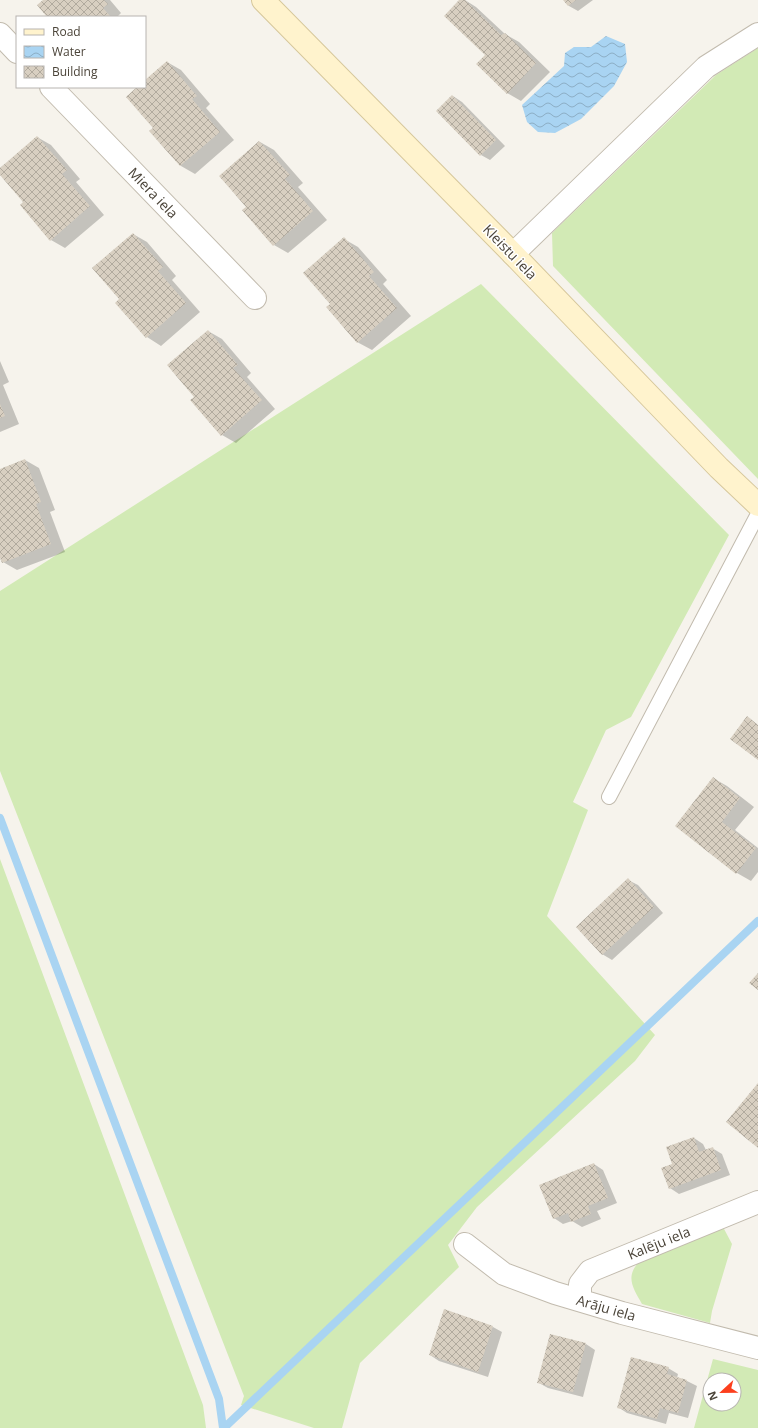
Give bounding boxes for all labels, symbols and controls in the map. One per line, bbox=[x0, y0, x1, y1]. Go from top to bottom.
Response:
legend bbox=[16, 16, 146, 88]
text: Road bbox=[52, 23, 81, 40]
text: Water bbox=[52, 43, 86, 60]
text: Building bbox=[52, 63, 98, 80]
street label: Miera iela bbox=[124, 163, 182, 222]
street label: Kleistu iela bbox=[479, 220, 542, 283]
street label: Kalēju iela bbox=[625, 1221, 693, 1264]
street label: Arāju iela bbox=[574, 1290, 638, 1325]
north arrow bbox=[702, 1372, 742, 1412]
text: N bbox=[704, 1389, 721, 1403]

